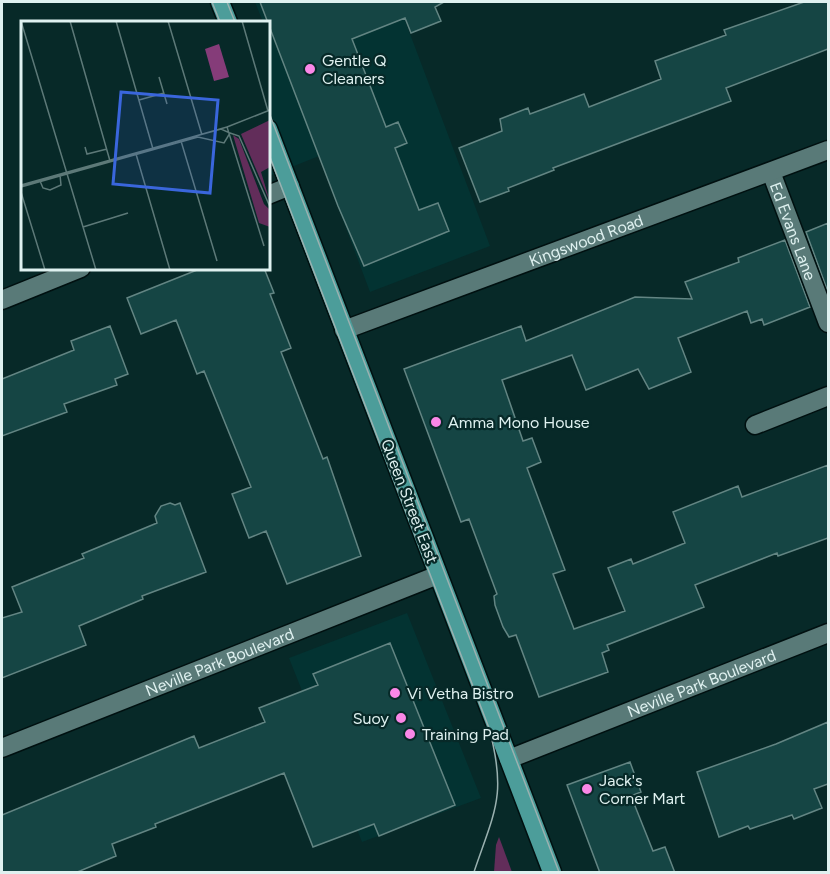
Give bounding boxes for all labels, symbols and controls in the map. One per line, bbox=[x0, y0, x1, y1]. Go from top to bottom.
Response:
inset map bbox=[21, 21, 270, 270]
place label: Gentle Q Cleaners bbox=[322, 51, 387, 88]
marker: Gentle Q Cleaners bbox=[303, 62, 317, 76]
street label: Ed Evans Lane bbox=[766, 180, 820, 283]
street label: Kingswood Road bbox=[526, 211, 646, 270]
place label: Amma Mono House bbox=[448, 413, 590, 432]
marker: Amma Mono House bbox=[429, 415, 443, 429]
street label: Queen Street East bbox=[377, 436, 442, 566]
street label: Neville Park Boulevard bbox=[143, 624, 297, 700]
street label: Neville Park Boulevard bbox=[625, 645, 779, 721]
place label: Vi Vetha Bistro bbox=[407, 684, 514, 703]
marker: Vi Vetha Bistro bbox=[388, 686, 402, 700]
place label: Suoy bbox=[353, 709, 390, 728]
marker: Suoy bbox=[394, 711, 408, 725]
place label: Training Pad bbox=[422, 725, 509, 744]
marker: Training Pad bbox=[403, 727, 417, 741]
place label: Jack's Corner Mart bbox=[599, 771, 685, 808]
marker: Jack's Corner Mart bbox=[580, 782, 594, 796]

